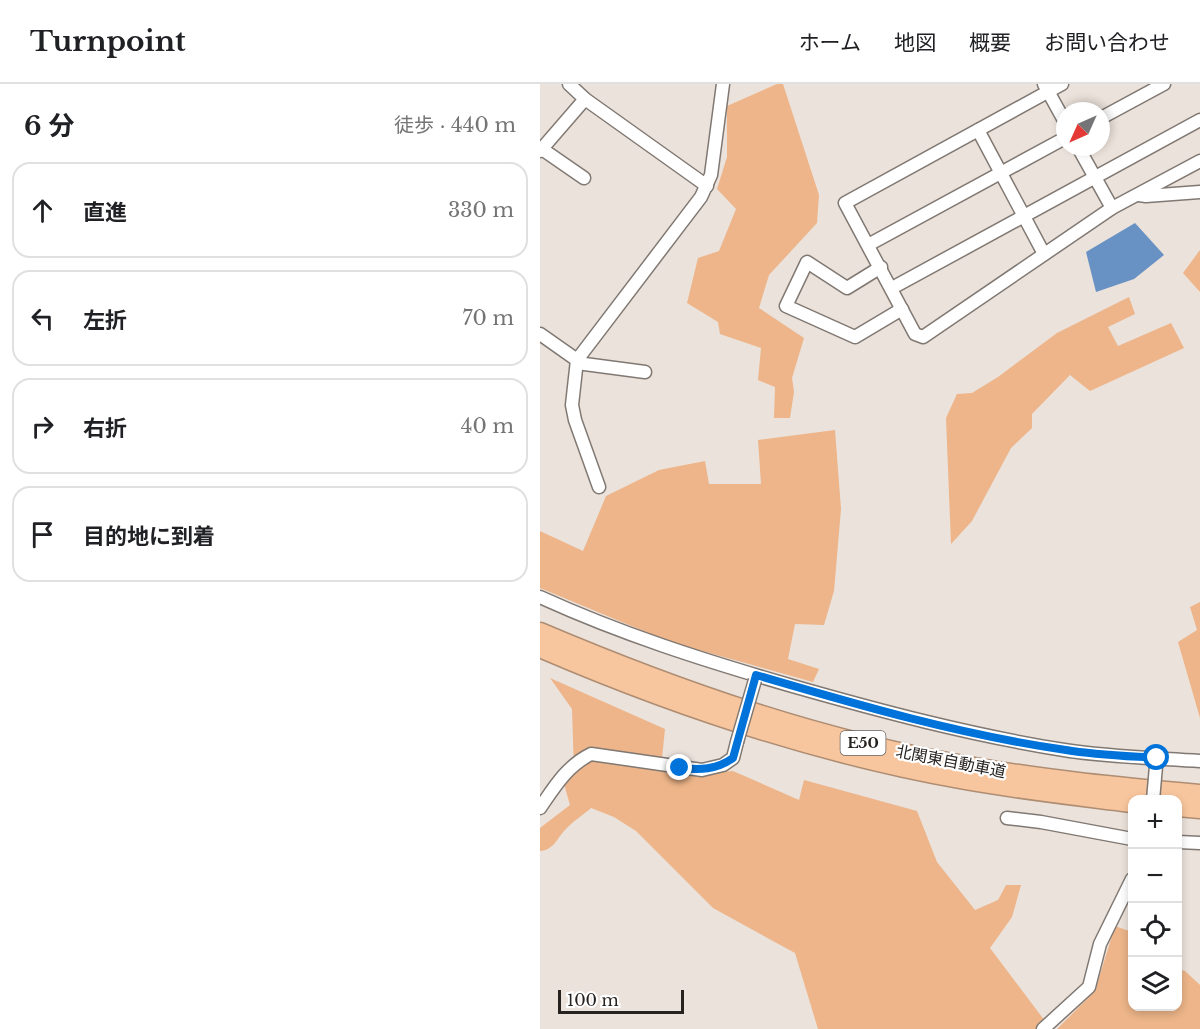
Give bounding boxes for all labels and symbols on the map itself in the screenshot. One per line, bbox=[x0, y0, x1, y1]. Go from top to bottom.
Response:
north arrow bbox=[1056, 102, 1110, 156]
road number: E50 bbox=[840, 731, 886, 755]
street label: 北関東自動車道 bbox=[894, 740, 1008, 782]
route start bbox=[1143, 744, 1169, 770]
route end bbox=[666, 754, 692, 780]
scale bar bbox=[558, 987, 684, 1014]

